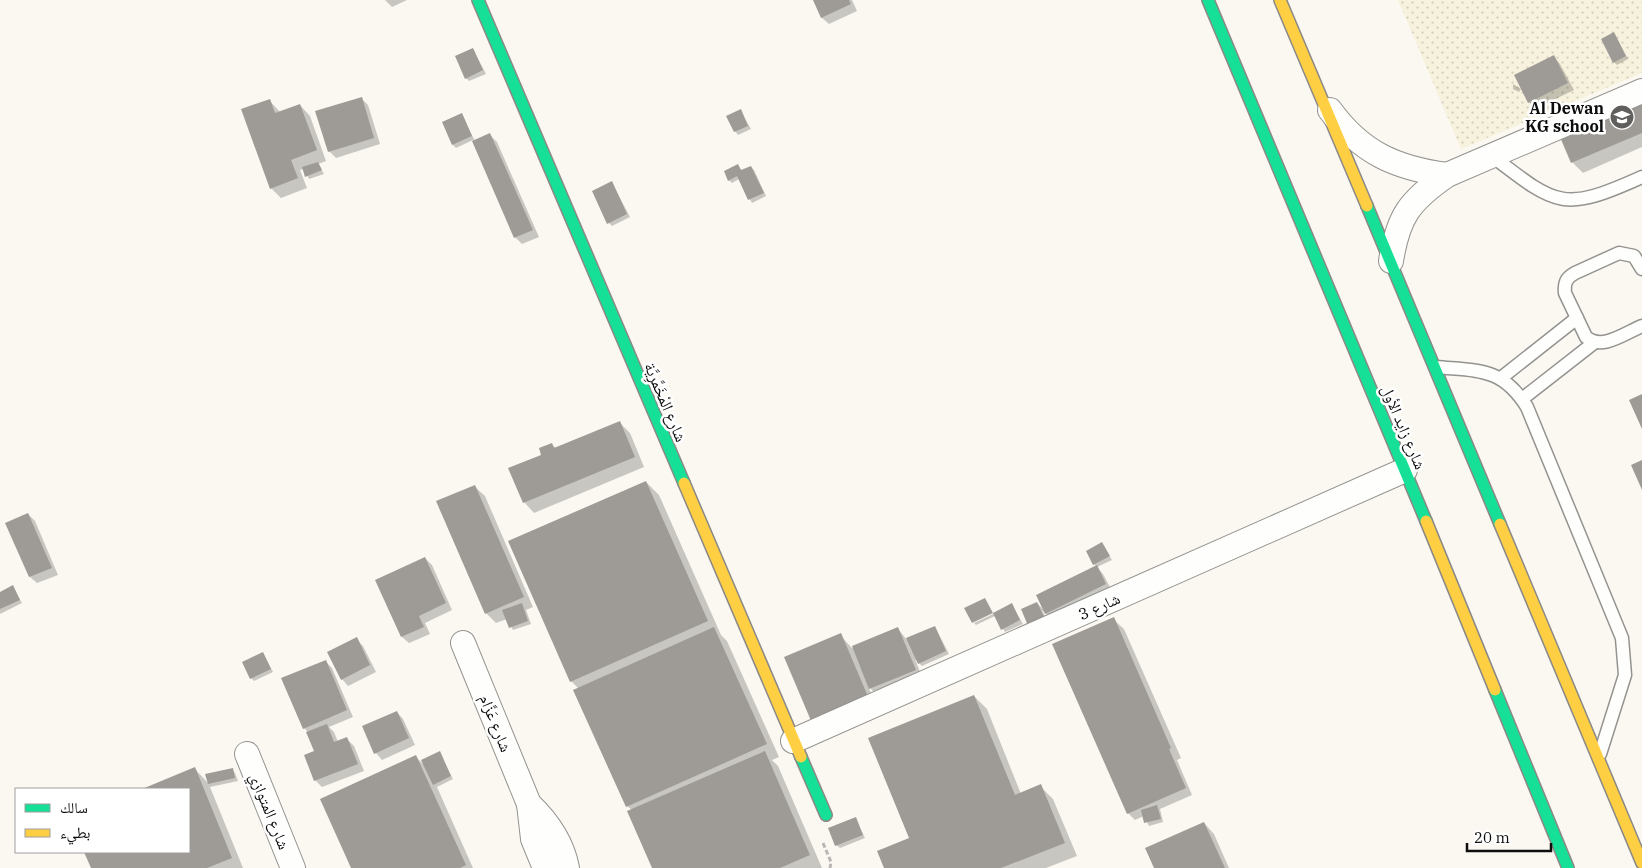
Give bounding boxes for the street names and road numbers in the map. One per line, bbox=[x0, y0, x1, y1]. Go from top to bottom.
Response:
street label: شارع المْخَمَّرِيَّة bbox=[638, 359, 692, 446]
street label: شارع زايد الأول bbox=[1376, 382, 1431, 473]
street label: شارع 3 bbox=[1075, 588, 1123, 625]
street label: شارع عَزَّام bbox=[475, 691, 517, 755]
street label: شارع المتوازي bbox=[243, 770, 294, 853]

